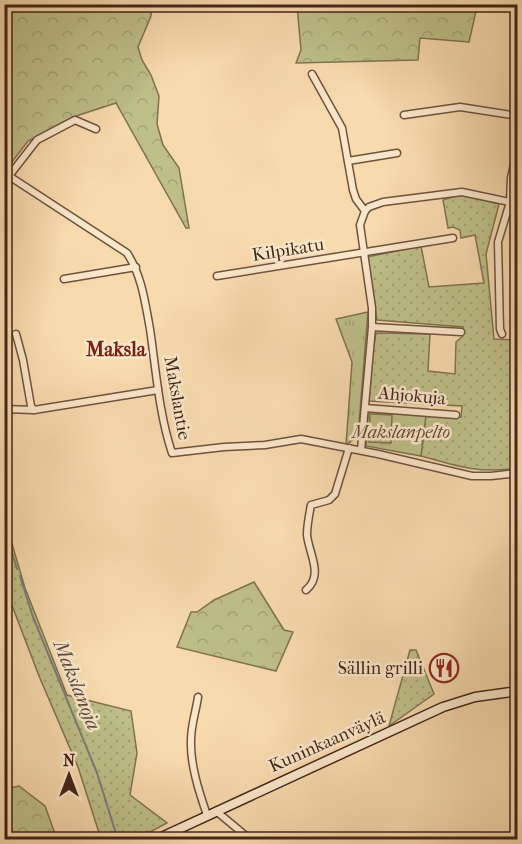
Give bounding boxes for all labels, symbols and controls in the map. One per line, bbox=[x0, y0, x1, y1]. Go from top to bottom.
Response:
street label: Kilpikatu bbox=[251, 234, 325, 266]
district label: Maksla bbox=[85, 338, 147, 361]
street label: Makslantie bbox=[159, 354, 195, 442]
street label: Ahjokuja bbox=[376, 383, 447, 409]
park label: Makslanpelto bbox=[350, 422, 450, 443]
water label: Makslanoja bbox=[48, 635, 105, 733]
restaurant icon: Sällin grilli bbox=[428, 652, 460, 684]
place label: Sällin grilli bbox=[338, 658, 424, 679]
street label: Kuninkaanväylä bbox=[266, 707, 389, 777]
north arrow bbox=[39, 745, 99, 805]
text: N bbox=[63, 751, 76, 770]

